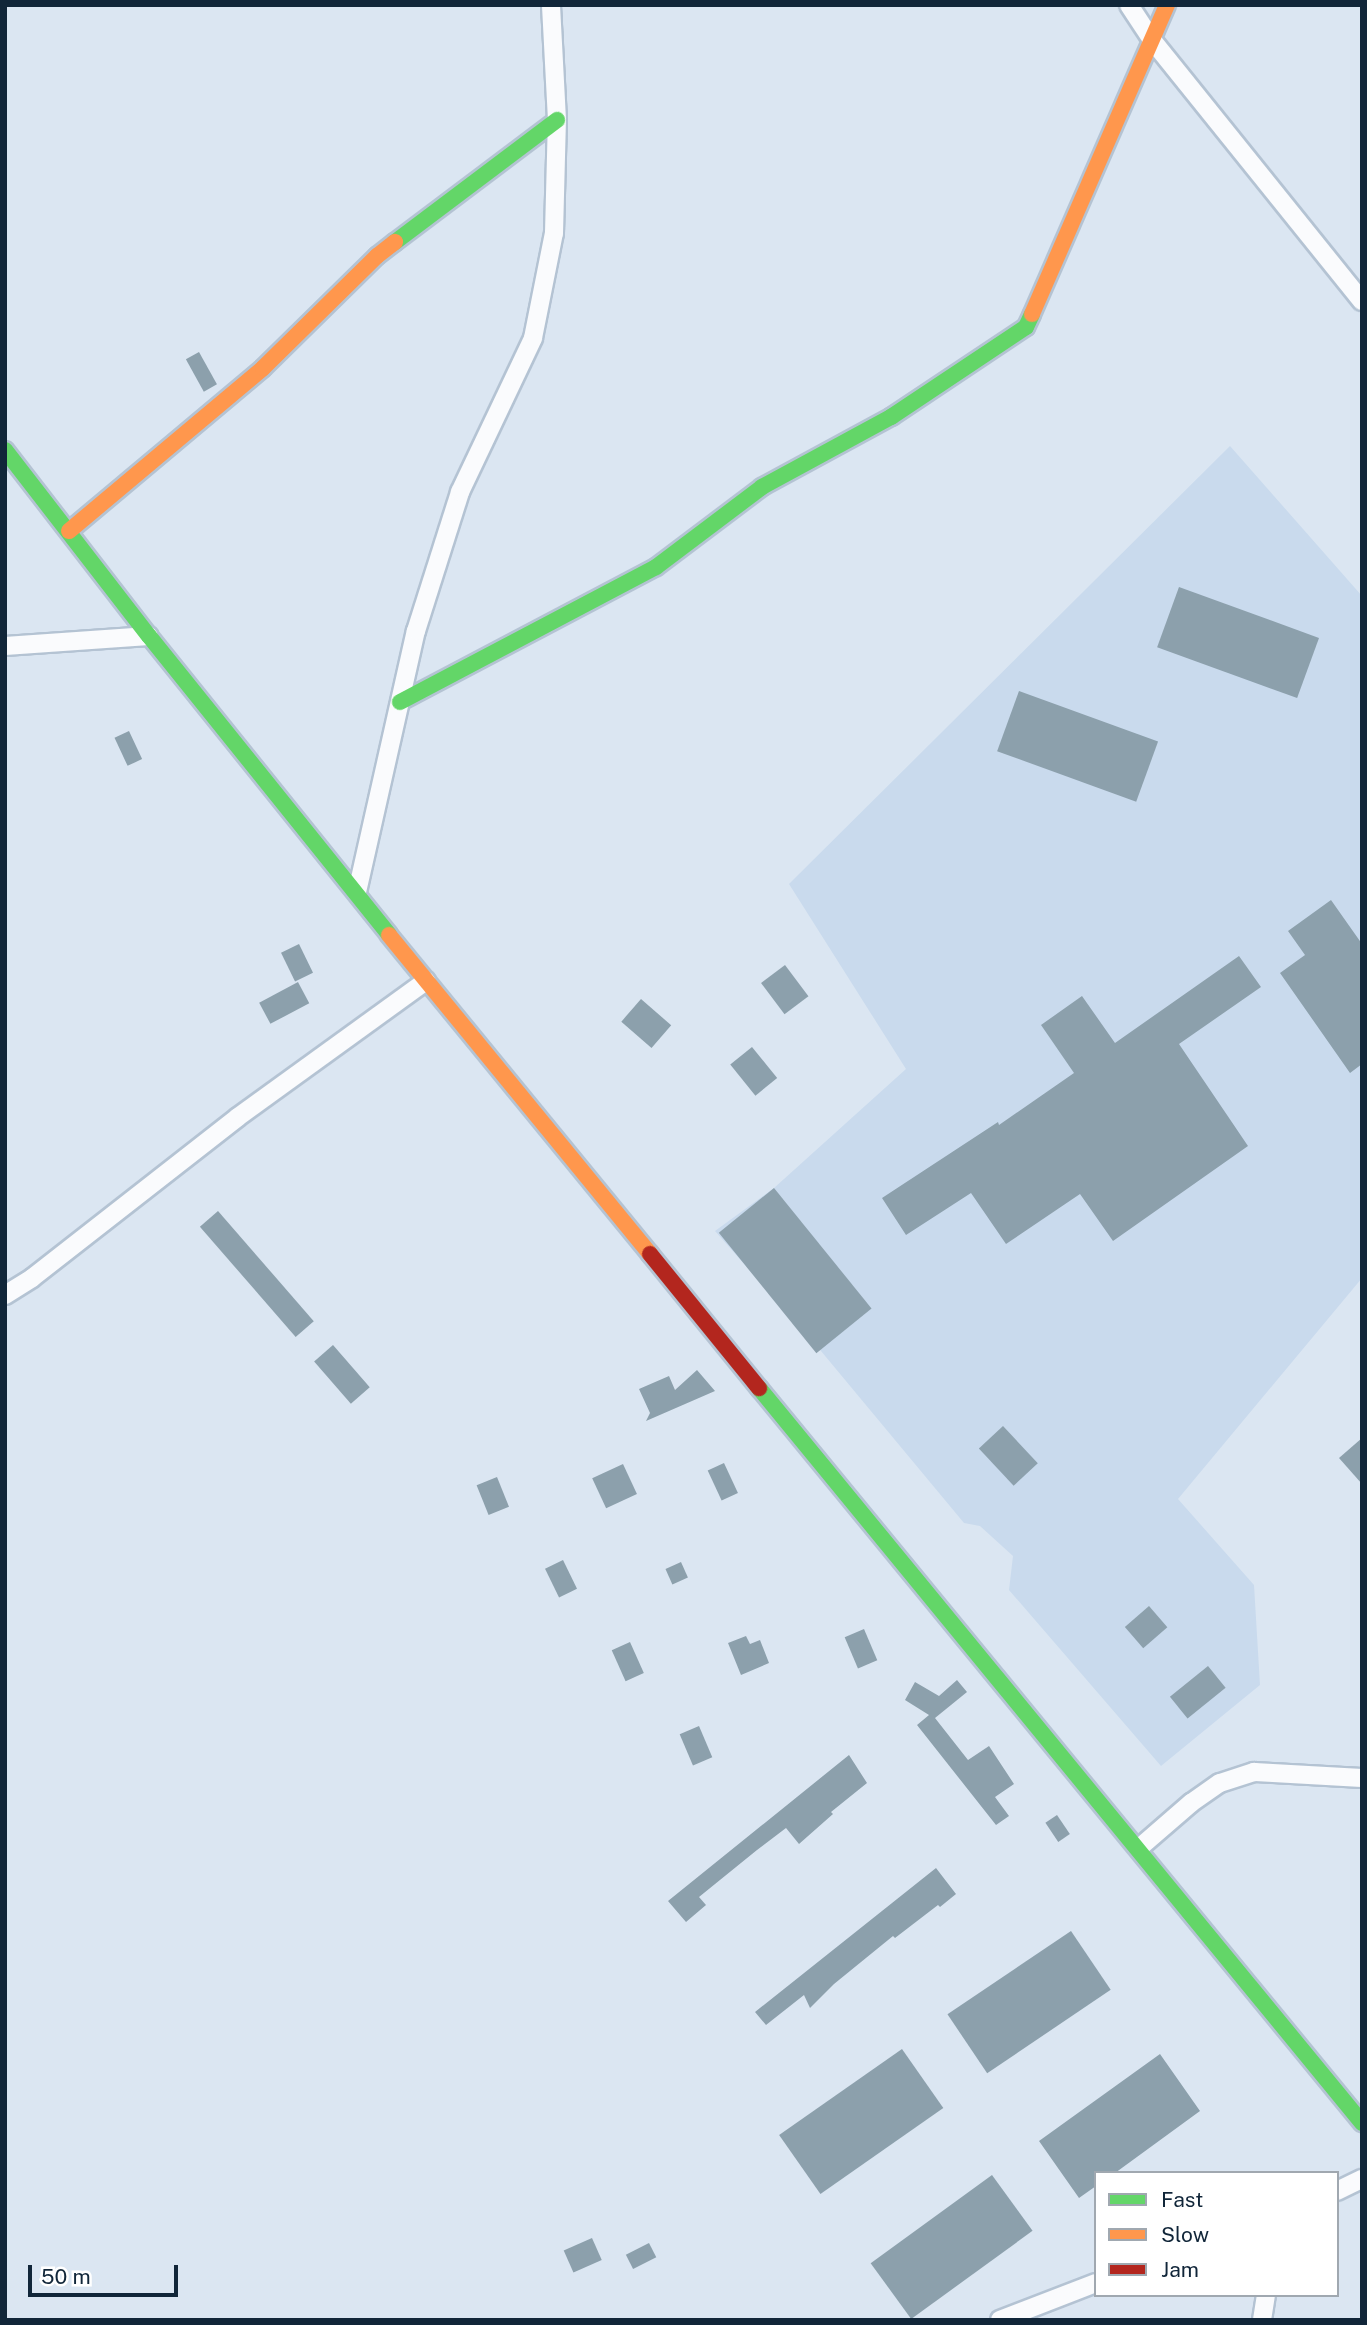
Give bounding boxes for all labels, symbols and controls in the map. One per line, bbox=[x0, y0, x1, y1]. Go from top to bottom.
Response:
legend bbox=[1094, 2171, 1339, 2297]
text: Fast bbox=[1161, 2187, 1203, 2212]
text: Slow bbox=[1161, 2222, 1209, 2247]
scale bar bbox=[32, 2252, 182, 2296]
text: Jam bbox=[1161, 2257, 1199, 2282]
text: 50 m bbox=[41, 2264, 91, 2289]

